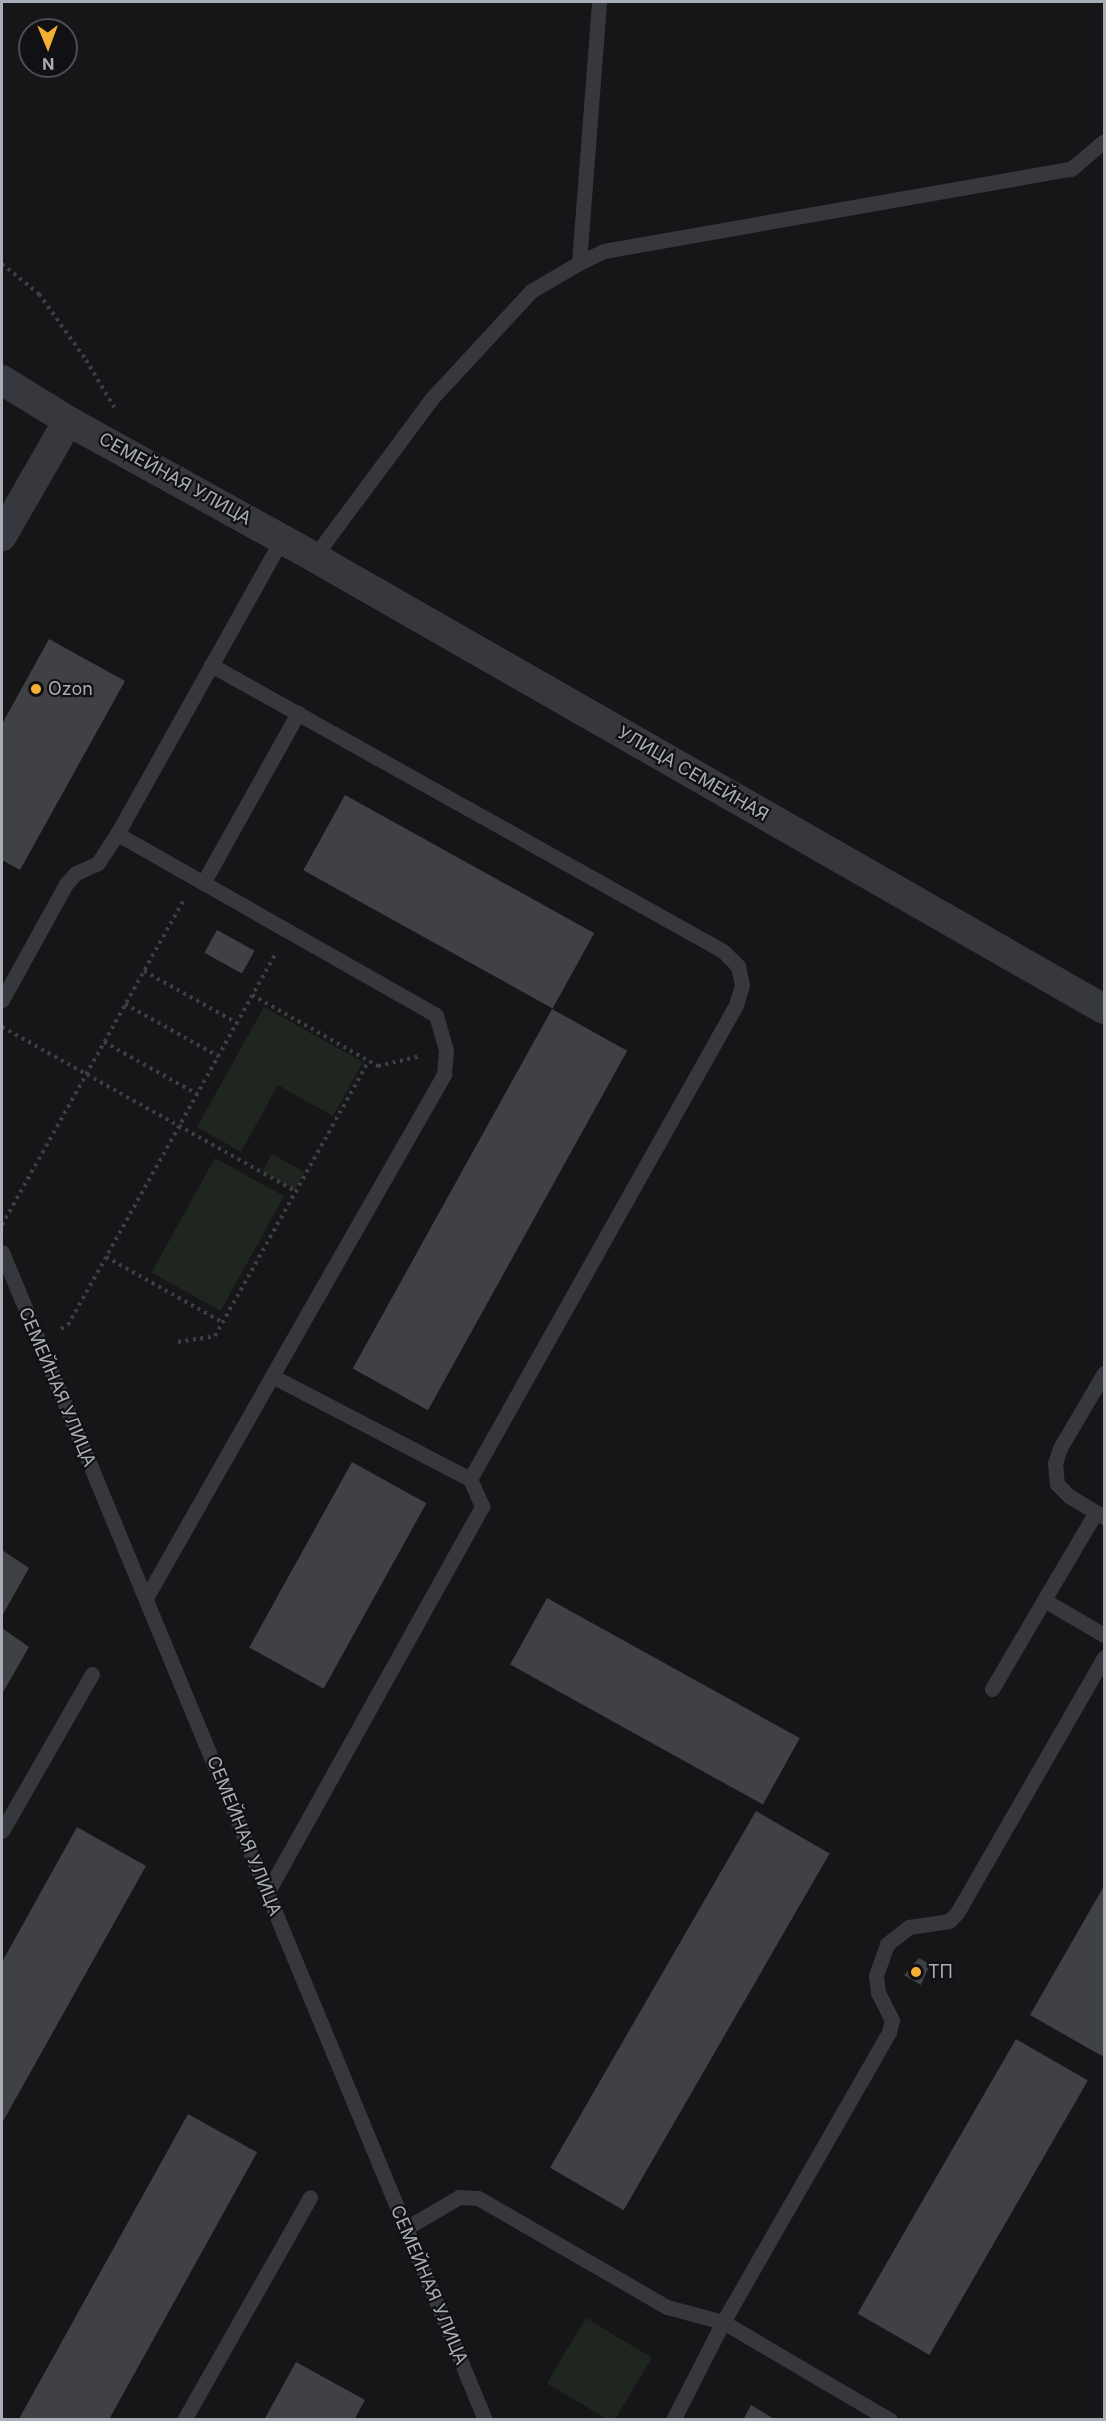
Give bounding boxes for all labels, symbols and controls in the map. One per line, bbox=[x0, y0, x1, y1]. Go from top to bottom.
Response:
north arrow bbox=[18, 18, 78, 78]
text: N bbox=[42, 54, 55, 74]
street label: СЕМЕЙНАЯ УЛИЦА bbox=[95, 428, 255, 530]
place label: Ozon bbox=[48, 678, 93, 700]
marker: Ozon bbox=[29, 682, 43, 696]
street label: УЛИЦА СЕМЕЙНАЯ bbox=[614, 722, 772, 826]
street label: СЕМЕЙНАЯ УЛИЦА bbox=[14, 1304, 100, 1470]
street label: СЕМЕЙНАЯ УЛИЦА bbox=[202, 1753, 286, 1919]
place label: ТП bbox=[928, 1961, 953, 1983]
marker: ТП bbox=[909, 1965, 923, 1979]
street label: СЕМЕЙНАЯ УЛИЦА bbox=[386, 2202, 472, 2368]

